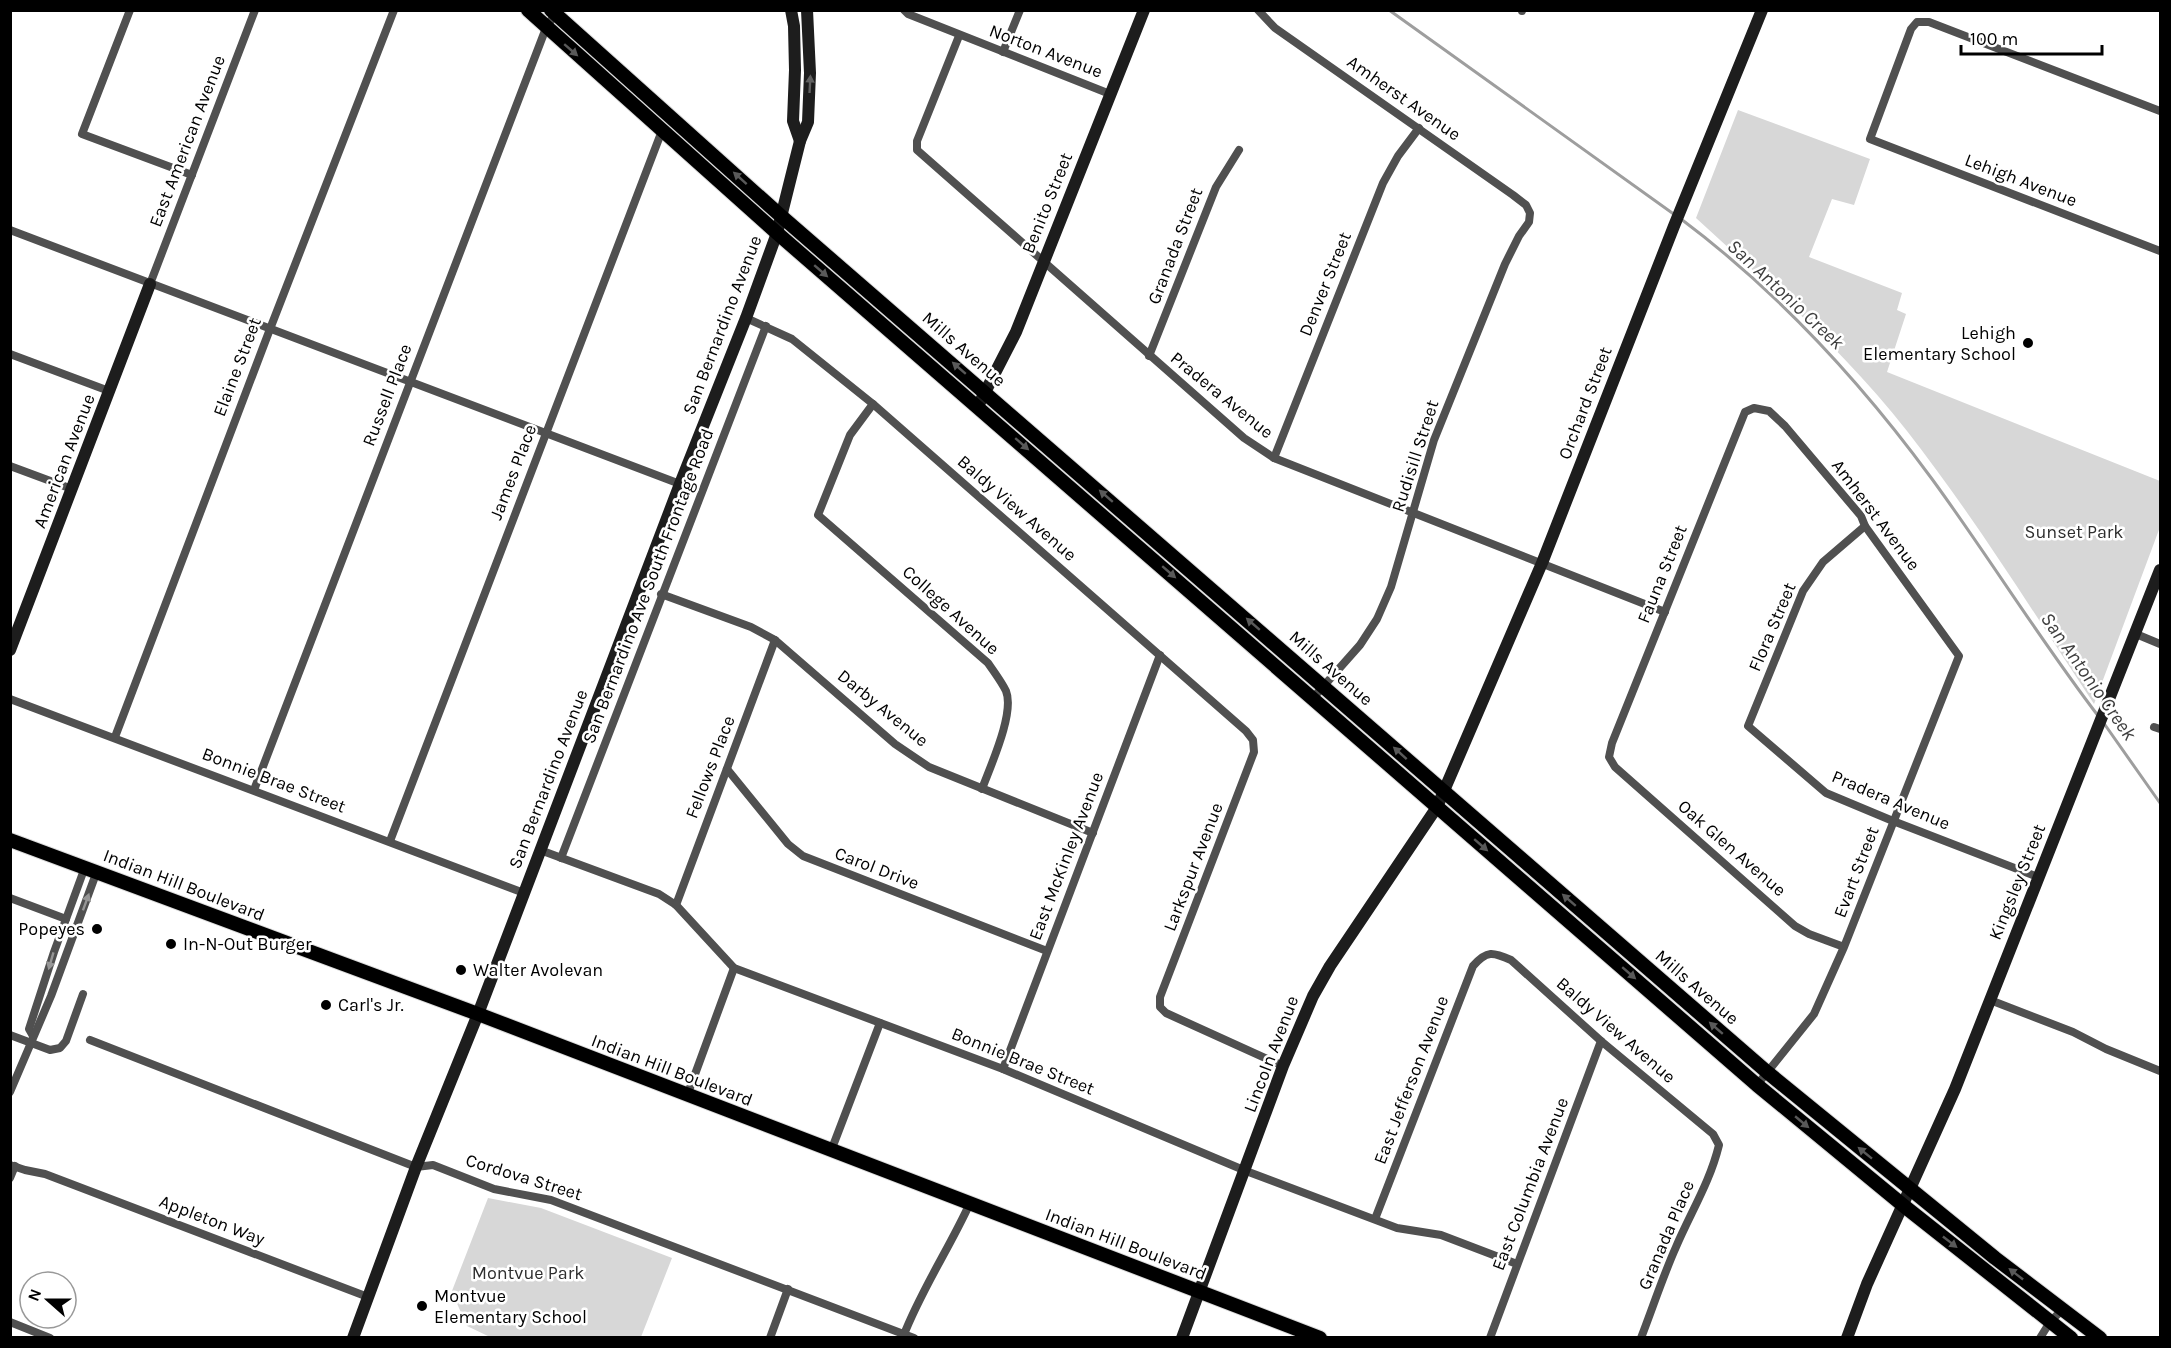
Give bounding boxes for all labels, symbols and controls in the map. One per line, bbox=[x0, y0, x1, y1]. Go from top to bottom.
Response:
scale bar bbox=[1961, 18, 2102, 56]
street label: Norton Avenue bbox=[986, 19, 1106, 83]
text: 100 m bbox=[1970, 28, 2018, 50]
one-way arrow bbox=[563, 43, 578, 56]
street label: Amherst Avenue bbox=[1343, 51, 1465, 145]
street label: East American Avenue bbox=[144, 52, 230, 230]
one-way arrow bbox=[805, 74, 814, 93]
street label: Benito Street bbox=[1017, 149, 1077, 257]
street label: Lehigh Avenue bbox=[1962, 149, 2080, 211]
one-way arrow bbox=[733, 172, 748, 185]
street label: Granada Street bbox=[1143, 184, 1207, 307]
street label: Denver Street bbox=[1294, 228, 1356, 339]
street label: San Bernardino Avenue bbox=[678, 232, 766, 418]
water label: San Antonio Creek bbox=[1723, 235, 1849, 355]
one-way arrow bbox=[813, 264, 828, 277]
street label: Mills Avenue bbox=[918, 307, 1010, 391]
street label: Elaine Street bbox=[208, 314, 266, 420]
place label: Lehigh Elementary School bbox=[1863, 322, 2016, 365]
marker: Lehigh Elementary School bbox=[2021, 336, 2035, 350]
street label: Russell Place bbox=[357, 341, 417, 449]
street label: Orchard Street bbox=[1553, 343, 1617, 463]
street label: Pradera Avenue bbox=[1166, 347, 1278, 443]
one-way arrow bbox=[952, 362, 967, 375]
street label: American Avenue bbox=[28, 391, 100, 531]
street label: Rudisill Street bbox=[1387, 397, 1444, 515]
street label: James Place bbox=[485, 421, 541, 523]
street label: San Bernardino Ave South Frontage Road bbox=[578, 425, 718, 747]
one-way arrow bbox=[1014, 437, 1029, 450]
street label: Baldy View Avenue bbox=[953, 450, 1081, 566]
street label: Amherst Avenue bbox=[1827, 455, 1925, 575]
one-way arrow bbox=[1099, 490, 1114, 503]
street label: Fauna Street bbox=[1632, 521, 1692, 626]
park label: Sunset Park bbox=[2025, 521, 2123, 543]
street label: College Avenue bbox=[898, 561, 1004, 659]
one-way arrow bbox=[1161, 565, 1176, 578]
street label: Flora Street bbox=[1743, 579, 1801, 675]
water label: San Antonio Creek bbox=[2036, 608, 2142, 745]
one-way arrow bbox=[1246, 618, 1261, 631]
street label: Mills Avenue bbox=[1285, 626, 1377, 710]
street label: Darby Avenue bbox=[833, 665, 933, 751]
street label: San Bernardino Avenue bbox=[504, 686, 592, 872]
street label: Fellows Place bbox=[680, 712, 740, 822]
street label: Bonnie Brae Street bbox=[199, 742, 349, 818]
one-way arrow bbox=[1392, 746, 1407, 760]
street label: Pradera Avenue bbox=[1829, 765, 1953, 835]
street label: East McKinley Avenue bbox=[1024, 769, 1108, 943]
street label: Oak Glen Avenue bbox=[1673, 795, 1791, 901]
street label: Larkspur Avenue bbox=[1158, 800, 1228, 934]
street label: Kingsley Street bbox=[1984, 821, 2050, 943]
street label: Evart Street bbox=[1829, 823, 1884, 921]
one-way arrow bbox=[1473, 838, 1488, 851]
street label: Carol Drive bbox=[832, 842, 922, 894]
street label: Indian Hill Boulevard bbox=[100, 844, 268, 926]
one-way arrow bbox=[82, 892, 92, 910]
one-way arrow bbox=[1561, 893, 1577, 906]
place label: Popeyes bbox=[18, 918, 85, 940]
marker: Popeyes bbox=[90, 922, 104, 936]
place label: In-N-Out Burger bbox=[183, 933, 312, 955]
marker: In-N-Out Burger bbox=[164, 937, 178, 951]
street label: Mills Avenue bbox=[1651, 945, 1743, 1029]
one-way arrow bbox=[46, 952, 55, 970]
place label: Walter Avolevan bbox=[473, 959, 603, 981]
marker: Walter Avolevan bbox=[454, 963, 468, 977]
one-way arrow bbox=[1621, 966, 1636, 979]
street label: Baldy View Avenue bbox=[1552, 972, 1680, 1088]
street label: Lincoln Avenue bbox=[1239, 993, 1303, 1115]
street label: East Jefferson Avenue bbox=[1369, 993, 1453, 1167]
place label: Carl's Jr. bbox=[338, 994, 404, 1016]
marker: Carl's Jr. bbox=[319, 998, 333, 1012]
one-way arrow bbox=[1708, 1021, 1724, 1034]
street label: Bonnie Brae Street bbox=[948, 1022, 1098, 1100]
street label: Indian Hill Boulevard bbox=[588, 1029, 756, 1111]
street label: East Columbia Avenue bbox=[1487, 1094, 1573, 1274]
one-way arrow bbox=[1794, 1115, 1809, 1128]
one-way arrow bbox=[1857, 1147, 1873, 1160]
street label: Cordova Street bbox=[463, 1149, 585, 1205]
street label: Granada Place bbox=[1633, 1177, 1699, 1293]
street label: Appleton Way bbox=[156, 1190, 268, 1250]
street label: Indian Hill Boulevard bbox=[1042, 1203, 1210, 1285]
one-way arrow bbox=[1942, 1236, 1958, 1249]
park label: Montvue Park bbox=[472, 1262, 584, 1284]
one-way arrow bbox=[2008, 1268, 2024, 1280]
north arrow bbox=[18, 1270, 78, 1330]
place label: Montvue Elementary School bbox=[434, 1285, 587, 1328]
text: N bbox=[24, 1286, 45, 1304]
marker: Montvue Elementary School bbox=[415, 1299, 429, 1313]

